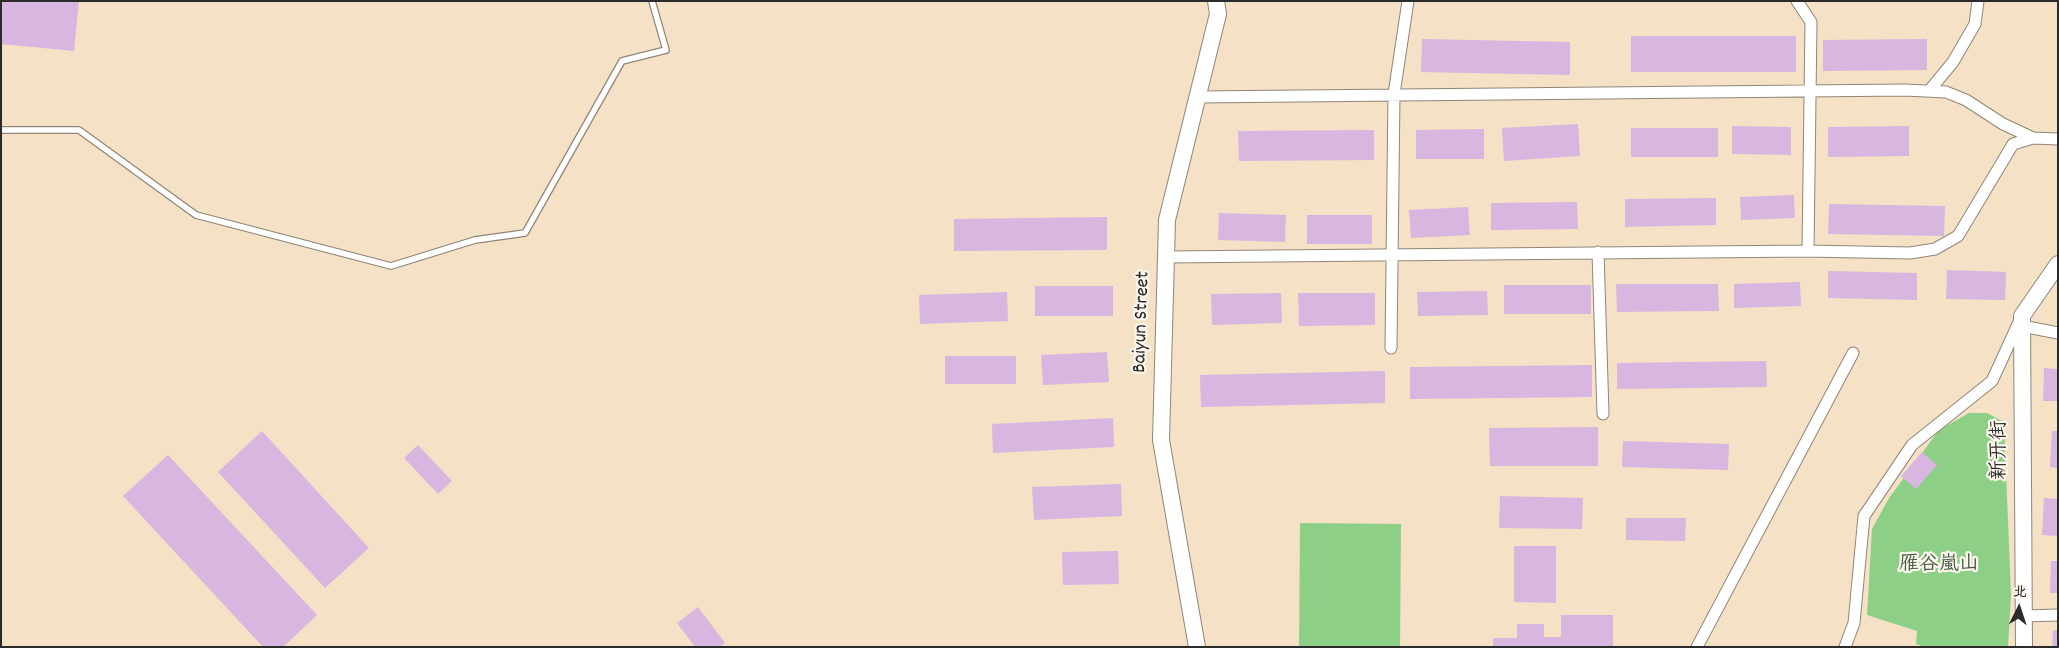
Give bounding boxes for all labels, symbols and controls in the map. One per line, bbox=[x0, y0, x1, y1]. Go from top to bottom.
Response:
street label: Baiyun Street bbox=[1129, 271, 1157, 373]
street label: 新开街 bbox=[1989, 420, 2013, 480]
park label: 雁谷嵐山 bbox=[1899, 554, 1979, 578]
north arrow bbox=[1994, 583, 2044, 633]
text: 北 bbox=[2012, 583, 2028, 604]

